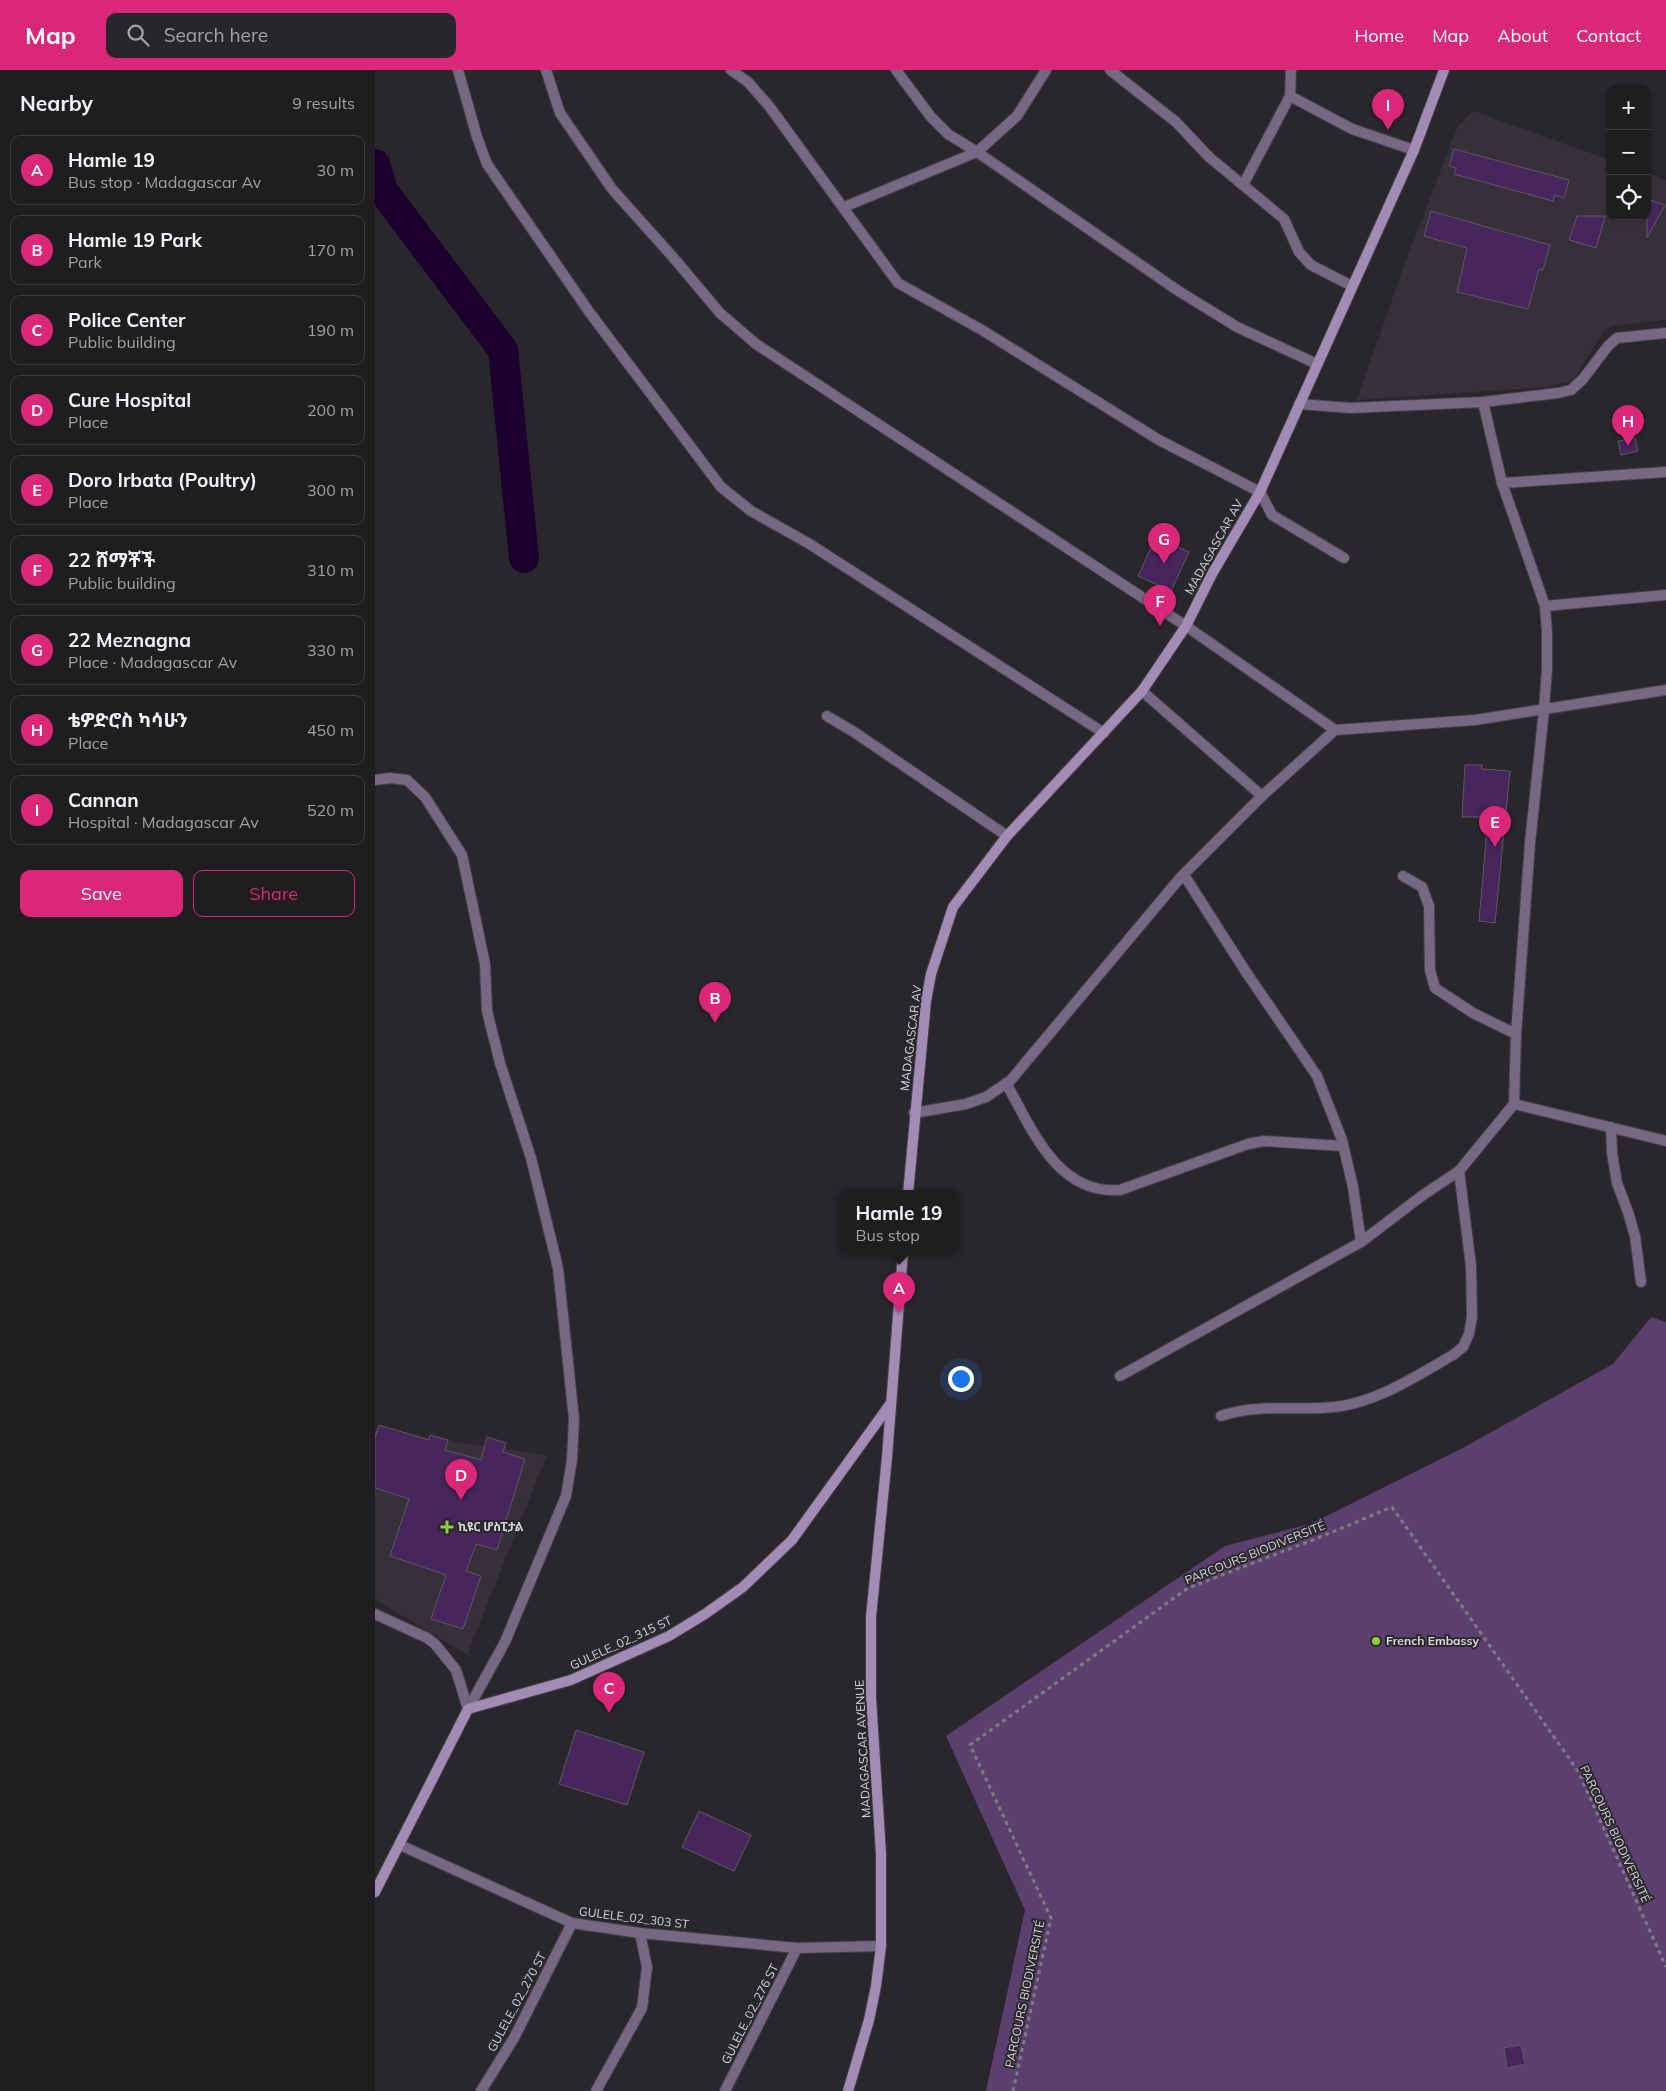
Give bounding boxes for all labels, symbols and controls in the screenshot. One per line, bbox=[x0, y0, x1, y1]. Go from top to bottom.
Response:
search box bbox=[106, 13, 456, 58]
text: Map bbox=[25, 20, 76, 50]
icon: search bbox=[124, 21, 152, 49]
text: Search here bbox=[164, 23, 268, 47]
text: Home bbox=[1354, 24, 1404, 47]
text: Map bbox=[1432, 24, 1469, 47]
text: About bbox=[1497, 24, 1548, 47]
text: Contact bbox=[1576, 24, 1641, 47]
map controls bbox=[1606, 85, 1651, 220]
button: + bbox=[1606, 85, 1651, 130]
pin: I bbox=[1372, 89, 1404, 130]
text: Nearby bbox=[20, 90, 93, 116]
text: 9 results bbox=[292, 93, 355, 113]
button: − bbox=[1606, 130, 1651, 175]
text: Hamle 19 bbox=[68, 148, 155, 172]
text: A bbox=[31, 160, 43, 180]
text: 30 m bbox=[317, 160, 354, 180]
text: Bus stop · Madagascar Av bbox=[68, 172, 261, 192]
button: locate bbox=[1606, 175, 1651, 220]
text: Hamle 19 Park bbox=[68, 228, 202, 252]
text: B bbox=[31, 240, 43, 260]
text: 170 m bbox=[307, 240, 354, 260]
text: Park bbox=[68, 252, 102, 272]
text: Police Center bbox=[68, 308, 186, 332]
text: C bbox=[32, 320, 42, 340]
text: 190 m bbox=[307, 320, 354, 340]
text: Public building bbox=[68, 332, 176, 352]
text: Cure Hospital bbox=[68, 388, 191, 412]
text: D bbox=[31, 400, 43, 420]
text: 200 m bbox=[307, 400, 354, 420]
pin: H bbox=[1612, 405, 1644, 446]
text: Place bbox=[68, 412, 108, 432]
text: Doro Irbata (Poultry) bbox=[68, 468, 257, 492]
text: E bbox=[32, 480, 42, 500]
text: 300 m bbox=[307, 480, 354, 500]
text: Place bbox=[68, 492, 108, 512]
street label: MADAGASCAR AV bbox=[1181, 496, 1246, 597]
pin: G bbox=[1148, 523, 1180, 564]
text: 22 ሸማቾች bbox=[68, 548, 155, 572]
text: F bbox=[32, 560, 42, 580]
text: 310 m bbox=[307, 560, 354, 580]
text: Public building bbox=[68, 573, 176, 593]
pin: F bbox=[1144, 585, 1176, 626]
text: 22 Meznagna bbox=[68, 628, 191, 652]
text: G bbox=[31, 640, 43, 660]
text: 330 m bbox=[307, 640, 354, 660]
text: Place · Madagascar Av bbox=[68, 652, 237, 672]
text: ቴዎድሮስ ካሳሁን bbox=[68, 708, 188, 732]
text: H bbox=[31, 720, 43, 740]
text: 450 m bbox=[307, 720, 354, 740]
text: Place bbox=[68, 733, 108, 753]
text: Cannan bbox=[68, 788, 139, 812]
text: I bbox=[35, 800, 39, 820]
text: 520 m bbox=[307, 800, 354, 820]
pin: E bbox=[1479, 806, 1511, 847]
text: Hospital · Madagascar Av bbox=[68, 812, 259, 832]
button: Save bbox=[20, 870, 183, 917]
button: Share bbox=[193, 870, 355, 917]
pin: B bbox=[699, 982, 731, 1023]
street label: MADAGASCAR AV bbox=[897, 984, 925, 1092]
popup bbox=[838, 1190, 960, 1255]
text: Hamle 19 bbox=[856, 1201, 942, 1225]
text: Bus stop bbox=[856, 1225, 920, 1245]
pin: A bbox=[883, 1272, 915, 1313]
your location bbox=[948, 1366, 974, 1392]
pin: D bbox=[445, 1459, 477, 1500]
street label: PARCOURS BIODIVERSITÉ bbox=[1182, 1517, 1327, 1588]
place label: ኪዩር ሆስፒታል bbox=[458, 1519, 524, 1534]
marker: ኪዩር ሆስፒታል bbox=[440, 1520, 454, 1534]
street label: GULELE_02_315 ST bbox=[567, 1612, 675, 1673]
place label: French Embassy bbox=[1386, 1633, 1479, 1648]
marker: French Embassy bbox=[1370, 1635, 1382, 1647]
pin: C bbox=[593, 1672, 625, 1713]
street label: MADAGASCAR AVENUE bbox=[851, 1680, 874, 1818]
street label: PARCOURS BIODIVERSITÉ bbox=[1577, 1763, 1654, 1905]
street label: GULELE_02_303 ST bbox=[578, 1903, 691, 1932]
street label: PARCOURS BIODIVERSITÉ bbox=[1002, 1919, 1047, 2069]
street label: GULELE_02_270 ST bbox=[484, 1949, 550, 2054]
street label: GULELE_02_276 ST bbox=[718, 1960, 782, 2066]

